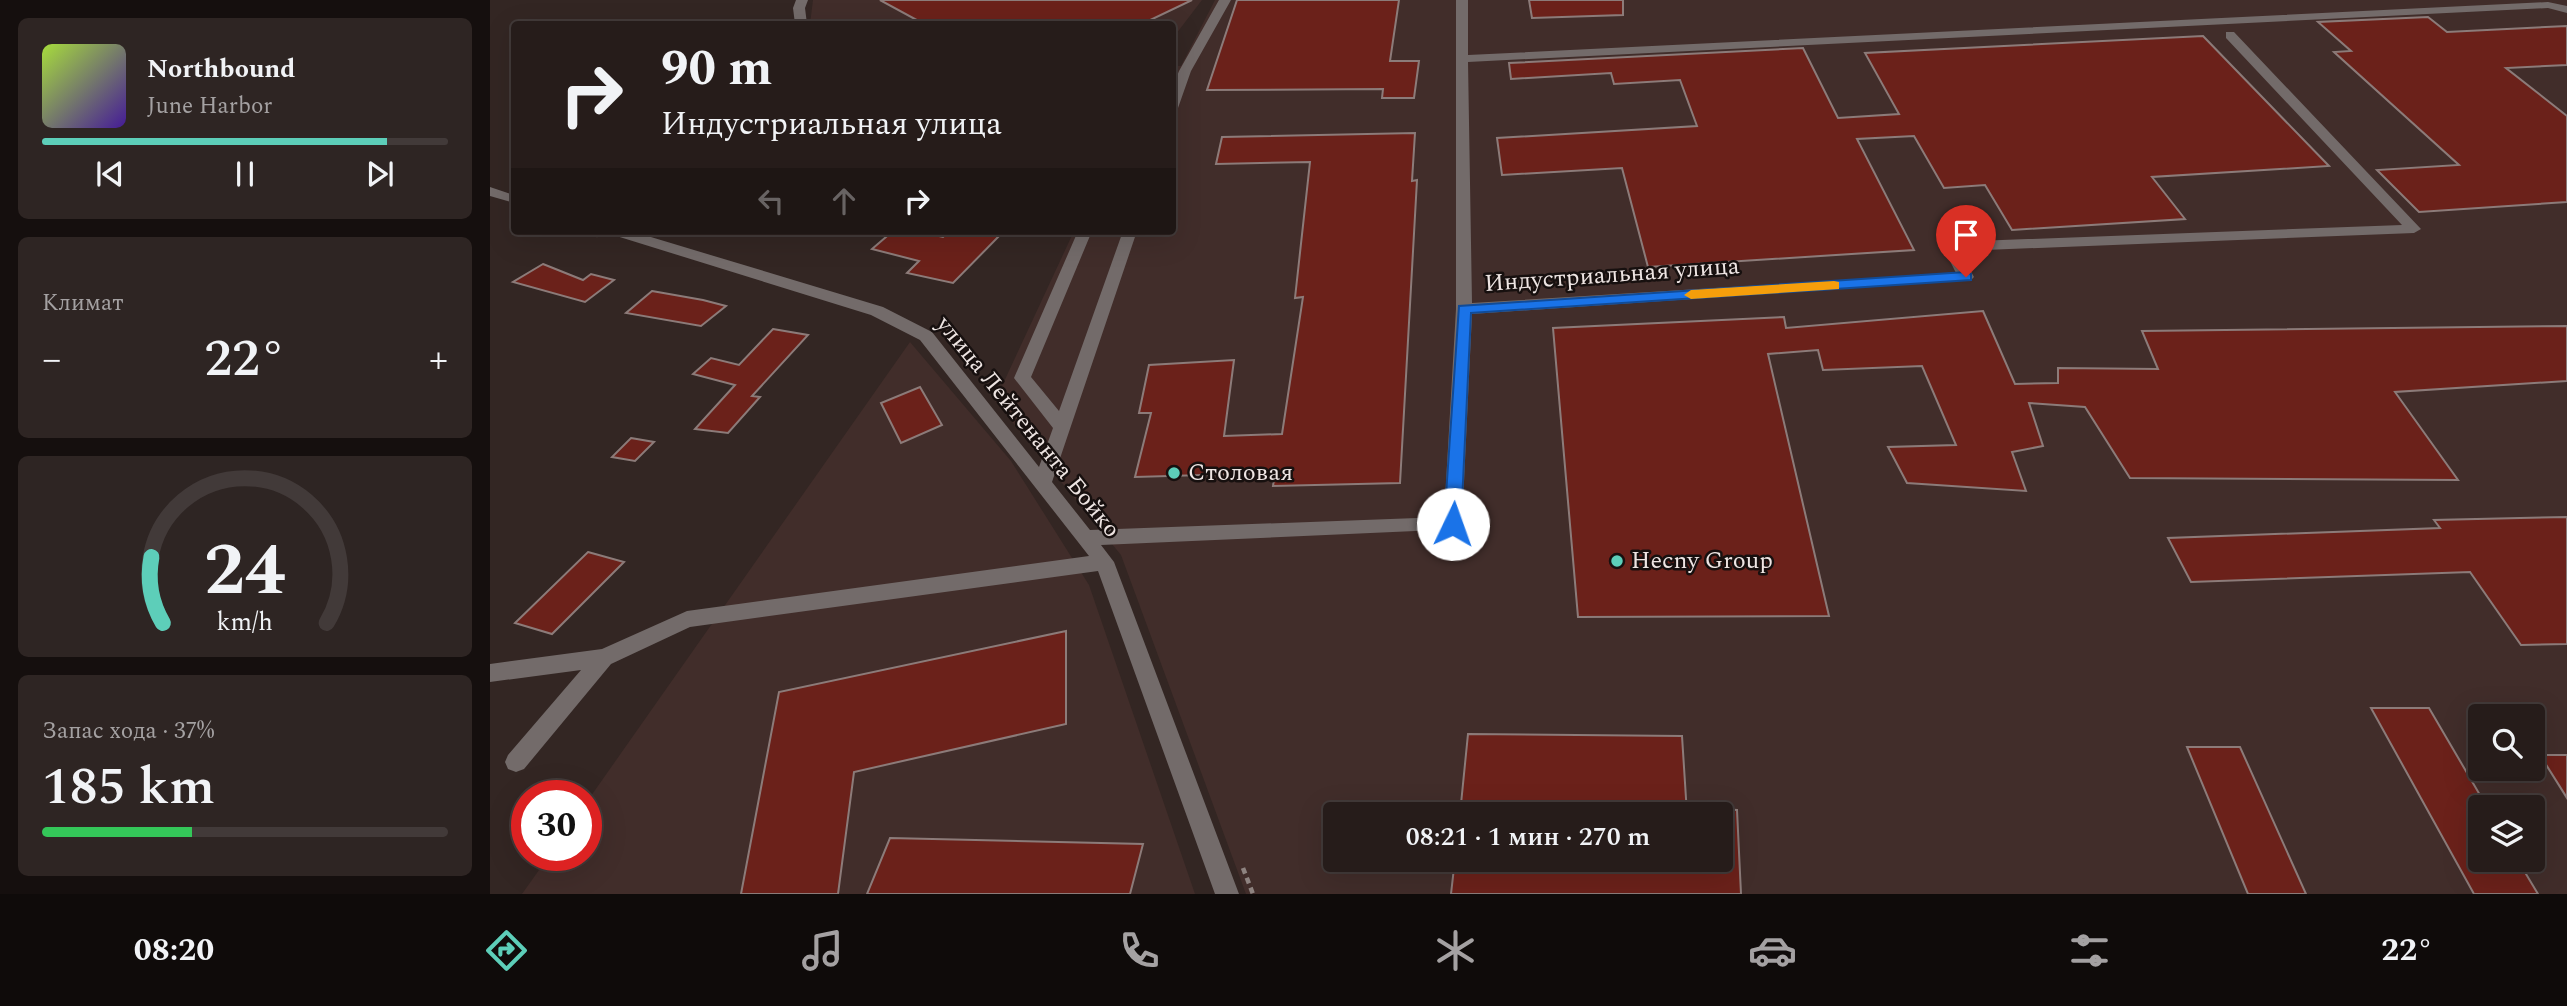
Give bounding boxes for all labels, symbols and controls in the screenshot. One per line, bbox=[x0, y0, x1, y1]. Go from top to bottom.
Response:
text: 90 m bbox=[661, 32, 772, 107]
text: Northbound bbox=[147, 49, 295, 89]
icon: right bbox=[546, 49, 637, 140]
text: June Harbor bbox=[147, 89, 272, 124]
text: Индустриальная улица bbox=[661, 100, 1002, 149]
icon: previous bbox=[91, 155, 129, 193]
icon: pause bbox=[226, 155, 264, 193]
icon: next bbox=[361, 155, 399, 193]
icon: left bbox=[752, 182, 790, 220]
icon: ahead bbox=[825, 182, 863, 220]
icon: right bbox=[898, 182, 936, 220]
pin bbox=[1936, 205, 1996, 277]
icon: arrive bbox=[1947, 216, 1985, 254]
street label: Индустриальная улица bbox=[1483, 248, 1741, 302]
text: Климат bbox=[42, 286, 124, 321]
street label: улица Лейтенанта Бойко bbox=[926, 307, 1129, 546]
text: 22° bbox=[204, 320, 286, 399]
text: − bbox=[42, 331, 61, 389]
text: + bbox=[429, 331, 448, 389]
place label: Столовая bbox=[1188, 455, 1293, 491]
marker: Столовая bbox=[1166, 465, 1182, 481]
position arrow bbox=[1416, 487, 1490, 561]
text: 24 bbox=[204, 516, 286, 627]
place label: Hecny Group bbox=[1631, 543, 1773, 579]
marker: Hecny Group bbox=[1609, 553, 1625, 569]
text: km/h bbox=[217, 603, 273, 641]
map controls bbox=[2468, 704, 2545, 872]
button: search bbox=[2468, 704, 2545, 781]
text: Запас хода · 37% bbox=[42, 714, 214, 749]
text: 185 km bbox=[42, 748, 215, 827]
speed limit sign: 30 bbox=[511, 780, 602, 871]
button: layers bbox=[2468, 795, 2545, 872]
text: 08:21 · 1 мин · 270 m bbox=[1406, 817, 1650, 857]
text: 08:20 bbox=[134, 926, 214, 975]
icon: directions bbox=[482, 926, 531, 975]
icon: music bbox=[798, 926, 847, 975]
icon: phone bbox=[1115, 926, 1164, 975]
icon: climate bbox=[1431, 926, 1480, 975]
icon: car bbox=[1748, 926, 1797, 975]
icon: filters bbox=[2065, 926, 2114, 975]
text: 22° bbox=[2381, 926, 2433, 975]

